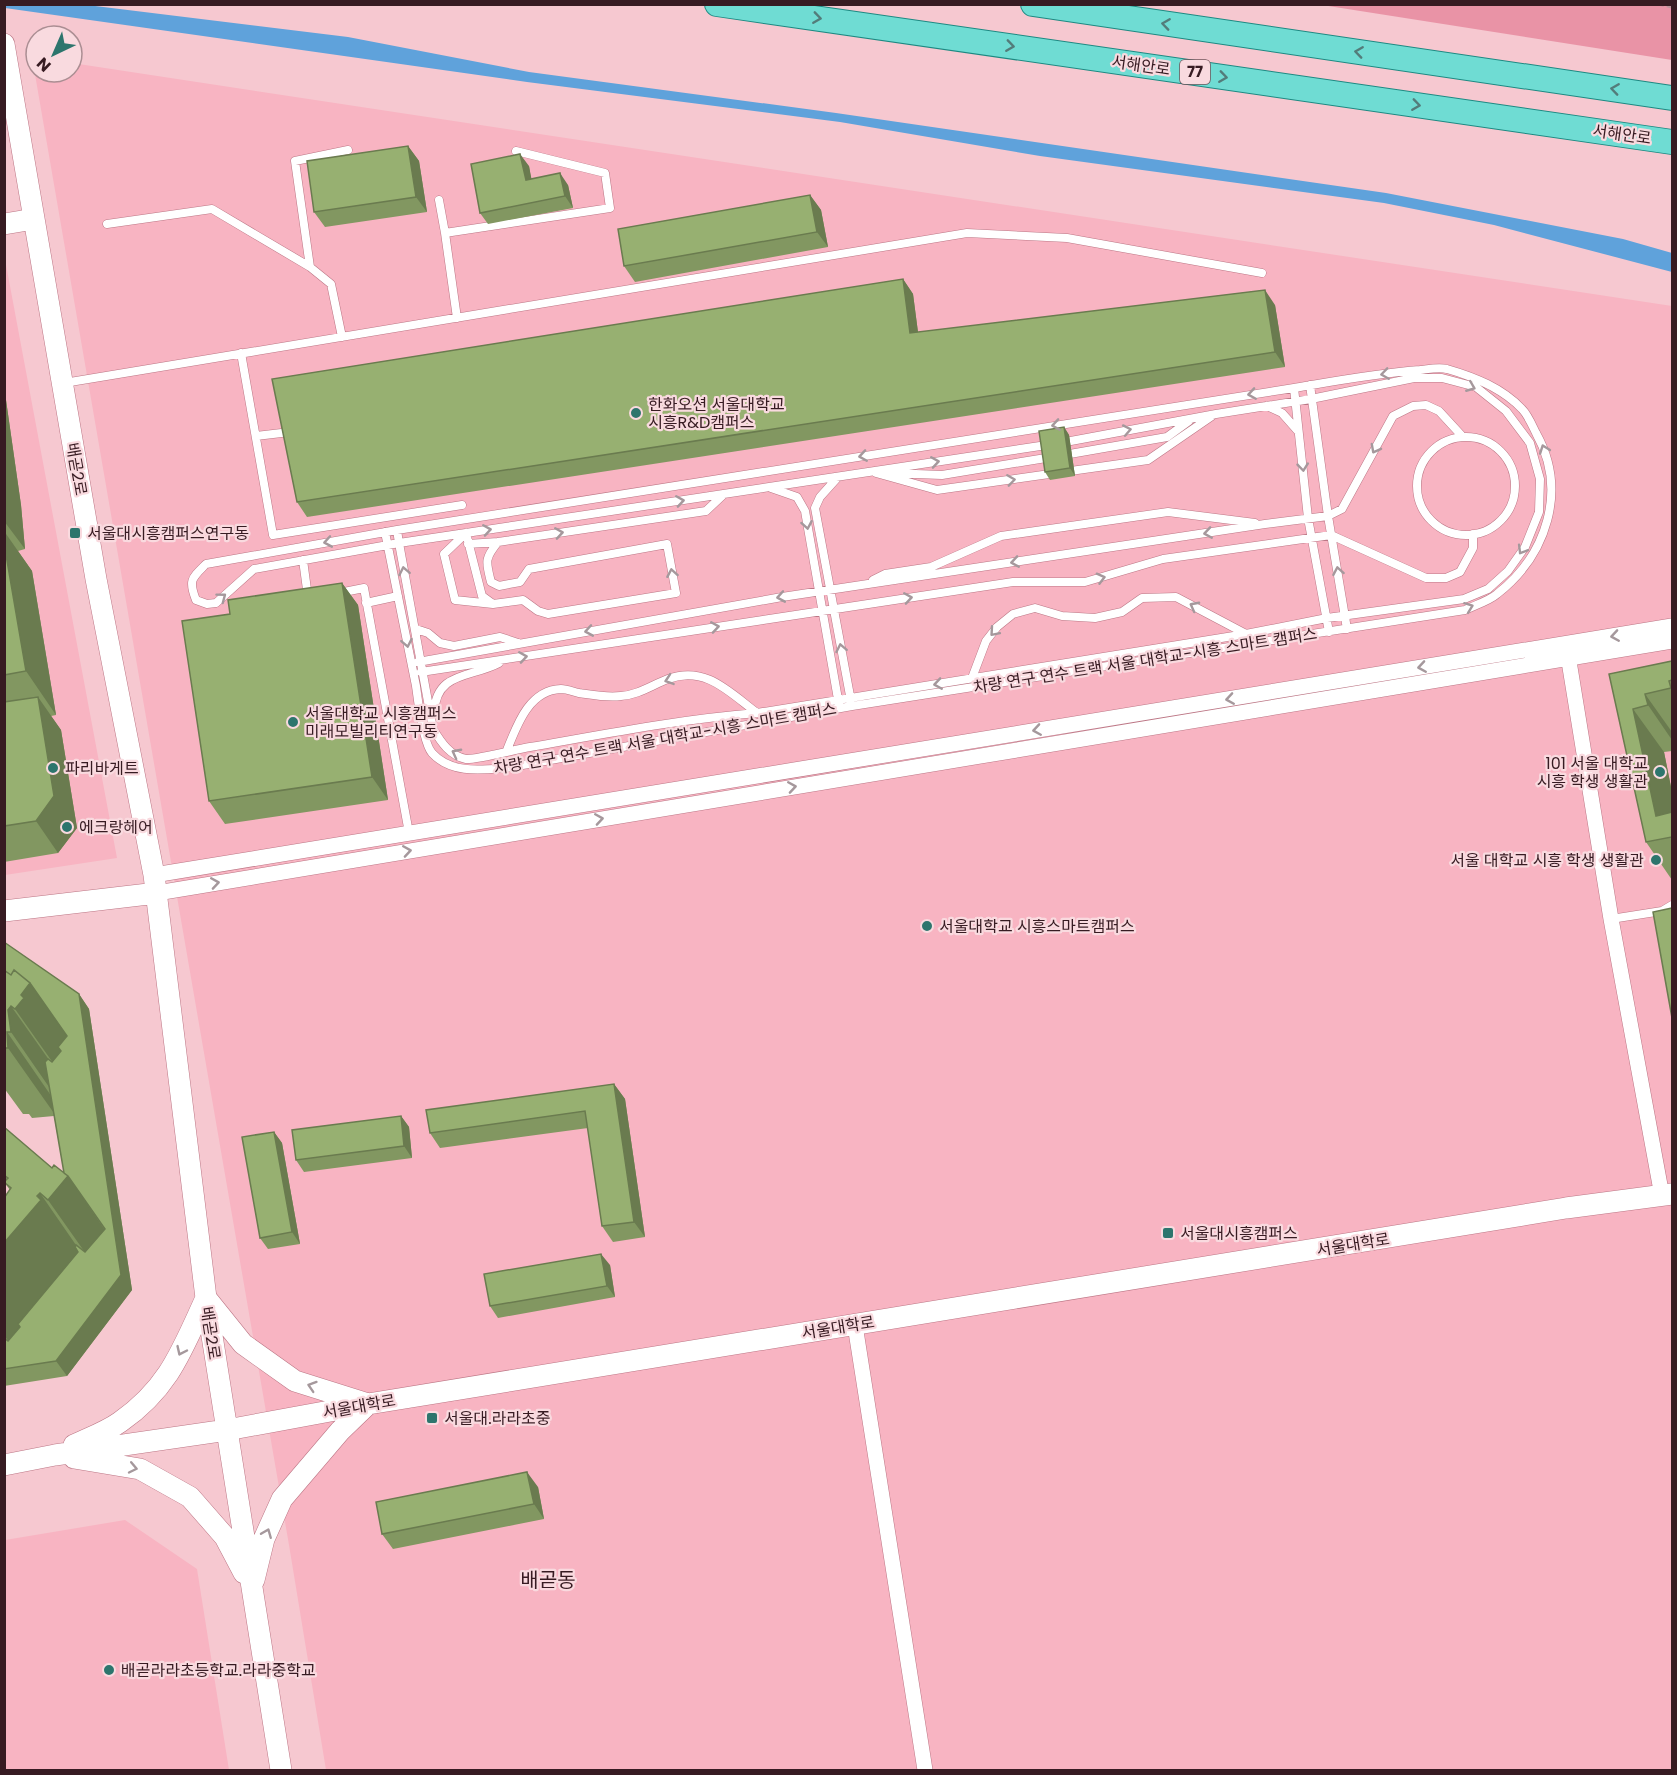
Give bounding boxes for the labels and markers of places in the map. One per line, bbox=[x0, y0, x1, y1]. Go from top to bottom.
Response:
place label: 한화오션 서울대학교 시흥R&D캠퍼스 bbox=[648, 393, 785, 434]
marker: 한화오션 서울대학교 시흥R&D캠퍼스 bbox=[629, 406, 643, 420]
place label: 서울대시흥캠퍼스연구동 bbox=[87, 522, 249, 545]
marker: 서울대시흥캠퍼스연구동 bbox=[68, 526, 82, 540]
place label: 서울대학교 시흥캠퍼스 미래모빌리티연구동 bbox=[305, 702, 456, 743]
marker: 서울대학교 시흥캠퍼스 미래모빌리티연구동 bbox=[286, 715, 300, 729]
place label: 101 서울 대학교 시흥 학생 생활관 bbox=[1536, 752, 1648, 793]
place label: 파리바게트 bbox=[65, 757, 139, 780]
marker: 파리바게트 bbox=[46, 761, 60, 775]
marker: 101 서울 대학교 시흥 학생 생활관 bbox=[1653, 765, 1667, 779]
place label: 에크랑헤어 bbox=[79, 816, 153, 839]
marker: 에크랑헤어 bbox=[60, 820, 74, 834]
place label: 서울 대학교 시흥 학생 생활관 bbox=[1450, 849, 1644, 872]
marker: 서울 대학교 시흥 학생 생활관 bbox=[1649, 853, 1663, 867]
place label: 서울대학교 시흥스마트캠퍼스 bbox=[939, 915, 1135, 938]
marker: 서울대학교 시흥스마트캠퍼스 bbox=[920, 919, 934, 933]
place label: 서울대시흥캠퍼스 bbox=[1180, 1222, 1298, 1245]
marker: 서울대시흥캠퍼스 bbox=[1161, 1226, 1175, 1240]
place label: 서울대.라라초중 bbox=[444, 1407, 550, 1430]
marker: 서울대.라라초중 bbox=[425, 1411, 439, 1425]
place label: 배곧라라초등학교.라라중학교 bbox=[121, 1659, 316, 1682]
marker: 배곧라라초등학교.라라중학교 bbox=[102, 1663, 116, 1677]

